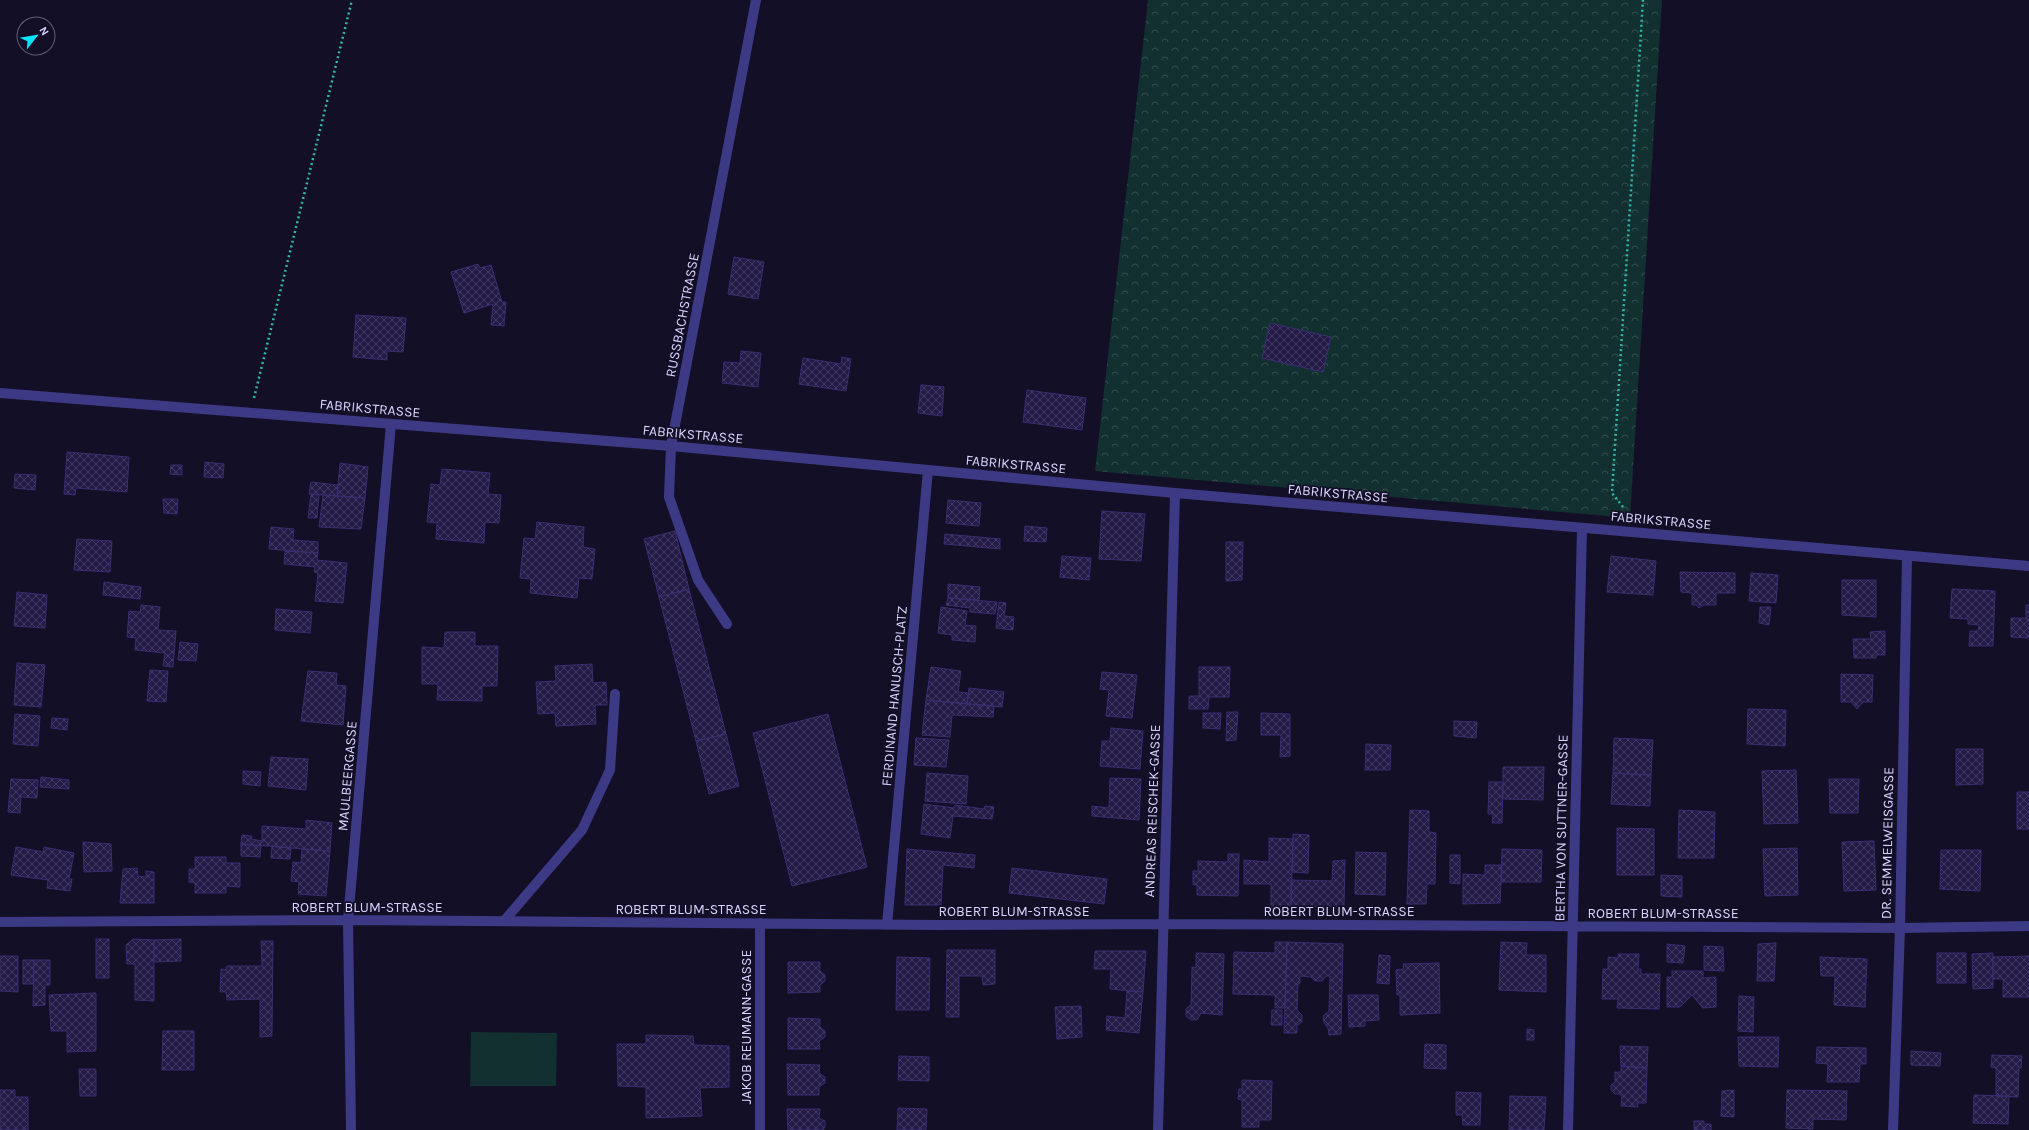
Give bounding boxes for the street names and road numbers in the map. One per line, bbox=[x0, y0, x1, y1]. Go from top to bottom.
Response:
street label: RUSSBACHSTRASSE bbox=[662, 252, 703, 379]
street label: FABRIKSTRASSE bbox=[319, 396, 421, 421]
street label: FABRIKSTRASSE bbox=[642, 422, 744, 447]
street label: FABRIKSTRASSE bbox=[965, 452, 1067, 477]
street label: FABRIKSTRASSE bbox=[1287, 481, 1389, 506]
street label: FABRIKSTRASSE bbox=[1610, 508, 1712, 533]
street label: FERDINAND HANUSCH-PLATZ bbox=[878, 605, 911, 787]
street label: MAULBEERGASSE bbox=[334, 720, 361, 832]
street label: ANDREAS REISCHEK-GASSE bbox=[1141, 724, 1164, 898]
street label: BERTHA VON SUTTNER-GASSE bbox=[1551, 734, 1572, 922]
street label: DR. SEMMELWEISGASSE bbox=[1878, 767, 1897, 919]
street label: ROBERT BLUM-STRASSE bbox=[291, 899, 443, 916]
street label: ROBERT BLUM-STRASSE bbox=[615, 901, 767, 918]
street label: ROBERT BLUM-STRASSE bbox=[938, 903, 1090, 920]
street label: ROBERT BLUM-STRASSE bbox=[1263, 903, 1415, 920]
street label: ROBERT BLUM-STRASSE bbox=[1587, 905, 1739, 922]
street label: JAKOB REUMANN-GASSE bbox=[738, 950, 755, 1104]

